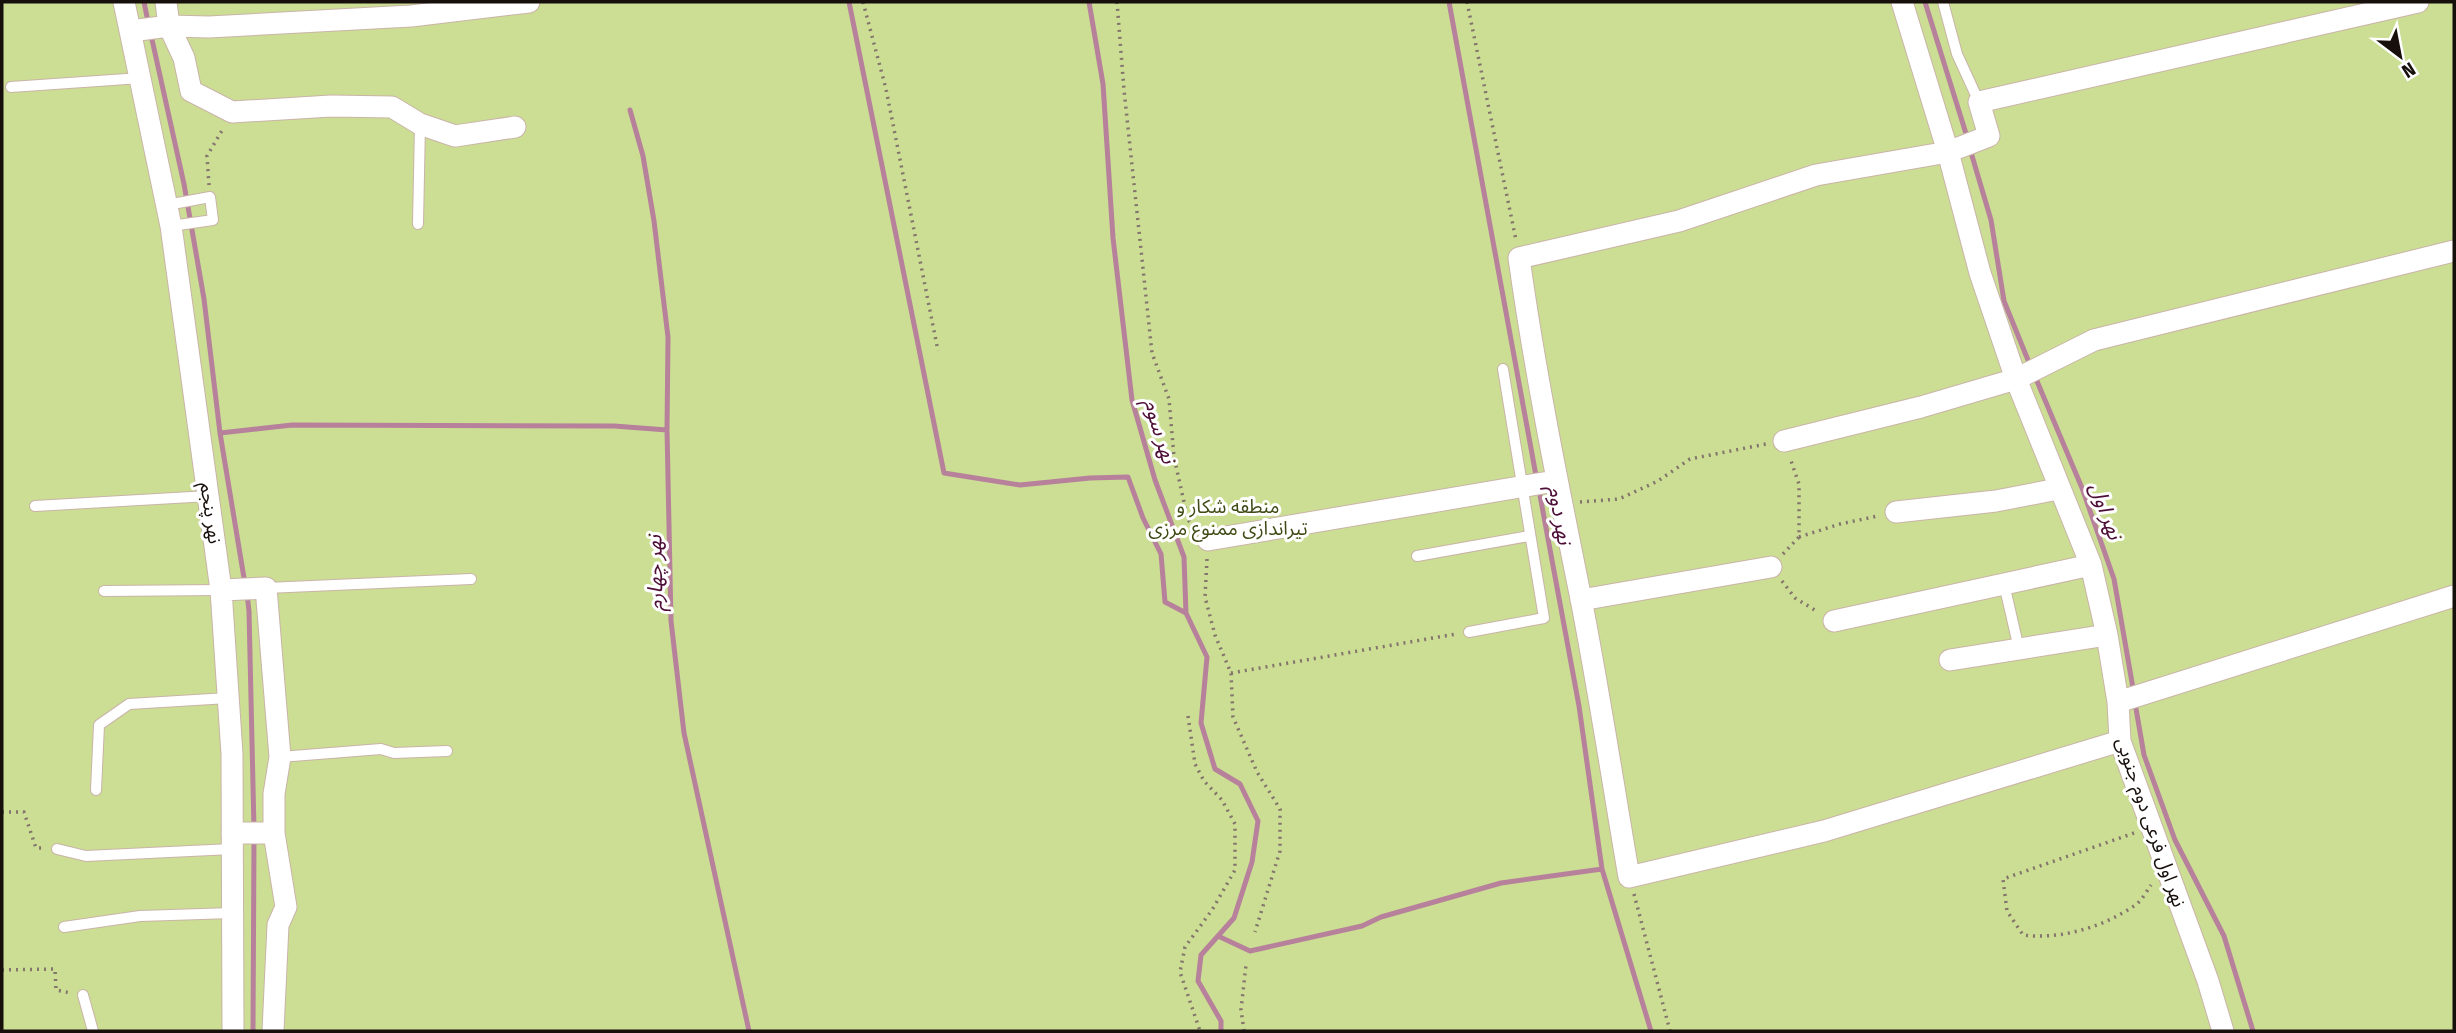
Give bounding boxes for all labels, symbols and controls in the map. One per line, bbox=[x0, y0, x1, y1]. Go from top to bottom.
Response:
north arrow bbox=[2365, 21, 2435, 91]
text: N bbox=[2398, 57, 2420, 83]
water label: نهر سوم bbox=[1135, 395, 1182, 469]
water label: نهر اول bbox=[2084, 479, 2129, 544]
street label: نهر پنجم bbox=[192, 481, 227, 546]
water label: نهر دوم bbox=[1539, 483, 1578, 548]
park label: منطقه شکار و تیراندازی ممنوع مرزی bbox=[1148, 495, 1308, 542]
water label: نهر چهارم bbox=[641, 533, 672, 612]
street label: نهر اول فرعی دوم جنوبی bbox=[2108, 734, 2191, 911]

